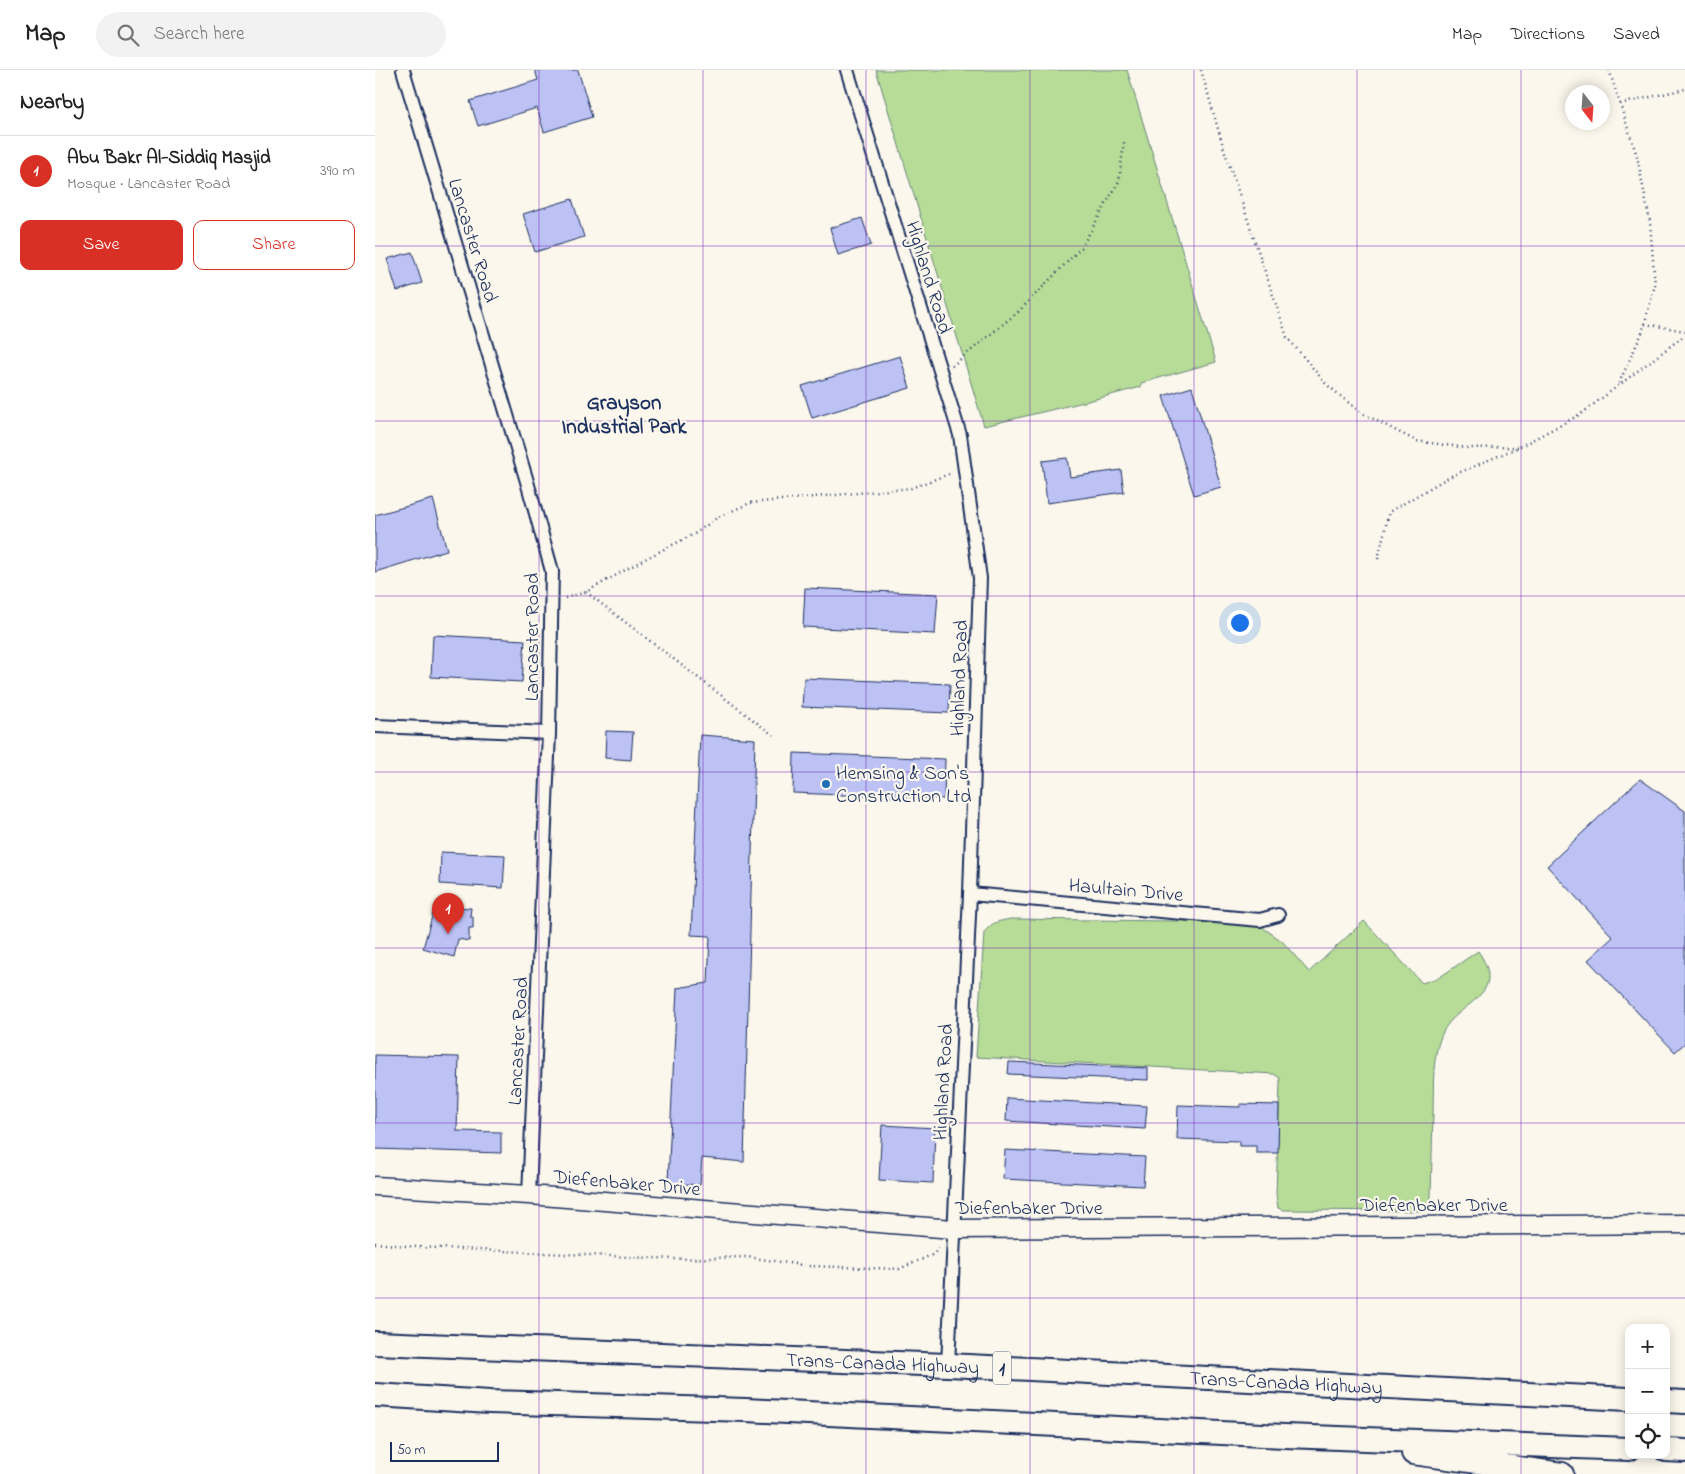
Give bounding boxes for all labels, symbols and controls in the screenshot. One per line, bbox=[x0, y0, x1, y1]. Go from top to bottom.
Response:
search box bbox=[96, 12, 446, 57]
text: Map bbox=[25, 17, 66, 52]
icon: search bbox=[114, 21, 142, 49]
text: Search here bbox=[154, 21, 245, 48]
text: Map bbox=[1452, 22, 1482, 48]
text: Directions bbox=[1510, 22, 1585, 48]
text: Saved bbox=[1613, 22, 1660, 48]
north arrow bbox=[1565, 85, 1610, 130]
text: Nearby bbox=[20, 88, 84, 118]
text: Abu Bakr Al-Siddiq Masjid bbox=[67, 145, 271, 172]
text: 1 bbox=[33, 159, 39, 183]
text: 390 m bbox=[320, 159, 355, 183]
text: Mosque · Lancaster Road bbox=[67, 172, 230, 196]
street label: Lancaster Road bbox=[439, 175, 504, 306]
street label: Highland Road bbox=[896, 218, 959, 338]
button: Save bbox=[20, 220, 183, 270]
button: Share bbox=[193, 220, 355, 270]
district label: Grayson Industrial Park bbox=[561, 389, 687, 443]
street label: Lancaster Road bbox=[519, 573, 548, 701]
your location bbox=[1227, 610, 1253, 636]
street label: Highland Road bbox=[944, 619, 978, 737]
place label: Hemsing & Son's Construction Ltd bbox=[836, 760, 972, 812]
marker: Hemsing & Son's Construction Ltd bbox=[820, 778, 832, 790]
street label: Haultain Drive bbox=[1067, 872, 1184, 911]
pin: 1 bbox=[432, 893, 464, 934]
street label: Lancaster Road bbox=[502, 976, 537, 1106]
street label: Highland Road bbox=[927, 1023, 963, 1141]
street label: Diefenbaker Drive bbox=[551, 1164, 701, 1205]
street label: Diefenbaker Drive bbox=[1359, 1192, 1508, 1221]
street label: Diefenbaker Drive bbox=[954, 1195, 1103, 1224]
map controls bbox=[1625, 1324, 1670, 1459]
button: + bbox=[1625, 1324, 1670, 1369]
street label: Trans-Canada Highway bbox=[785, 1347, 980, 1384]
road number: 1 bbox=[993, 1352, 1011, 1385]
street label: Trans-Canada Highway bbox=[1189, 1365, 1383, 1404]
button: − bbox=[1625, 1369, 1670, 1414]
button: locate bbox=[1625, 1414, 1670, 1459]
scale bar bbox=[390, 1439, 499, 1462]
text: 50 m bbox=[397, 1440, 425, 1461]

